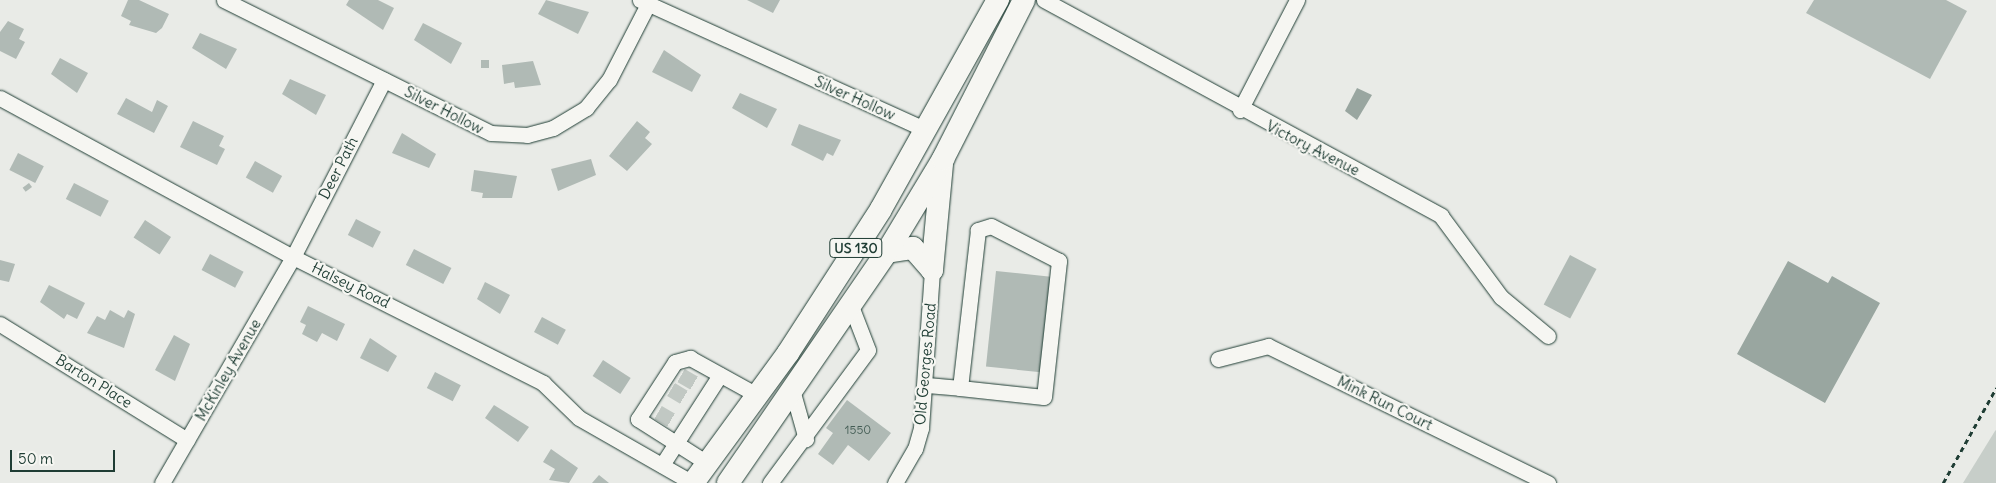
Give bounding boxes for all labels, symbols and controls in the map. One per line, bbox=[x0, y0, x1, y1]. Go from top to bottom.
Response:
street label: Silver Hollow bbox=[812, 72, 898, 124]
street label: Silver Hollow bbox=[401, 82, 487, 138]
street label: Victory Avenue bbox=[1263, 117, 1363, 179]
street label: Deer Path bbox=[315, 134, 361, 202]
road number: US 130 bbox=[828, 237, 884, 260]
street label: Halsey Road bbox=[309, 258, 393, 312]
street label: Old Georges Road bbox=[911, 302, 939, 426]
street label: McKinley Avenue bbox=[192, 316, 264, 424]
street label: Barton Place bbox=[53, 350, 135, 412]
street label: Mink Run Court bbox=[1334, 372, 1436, 434]
house number: 1550 bbox=[845, 423, 871, 437]
scale bar bbox=[12, 440, 118, 472]
text: 50 m bbox=[18, 449, 53, 468]

